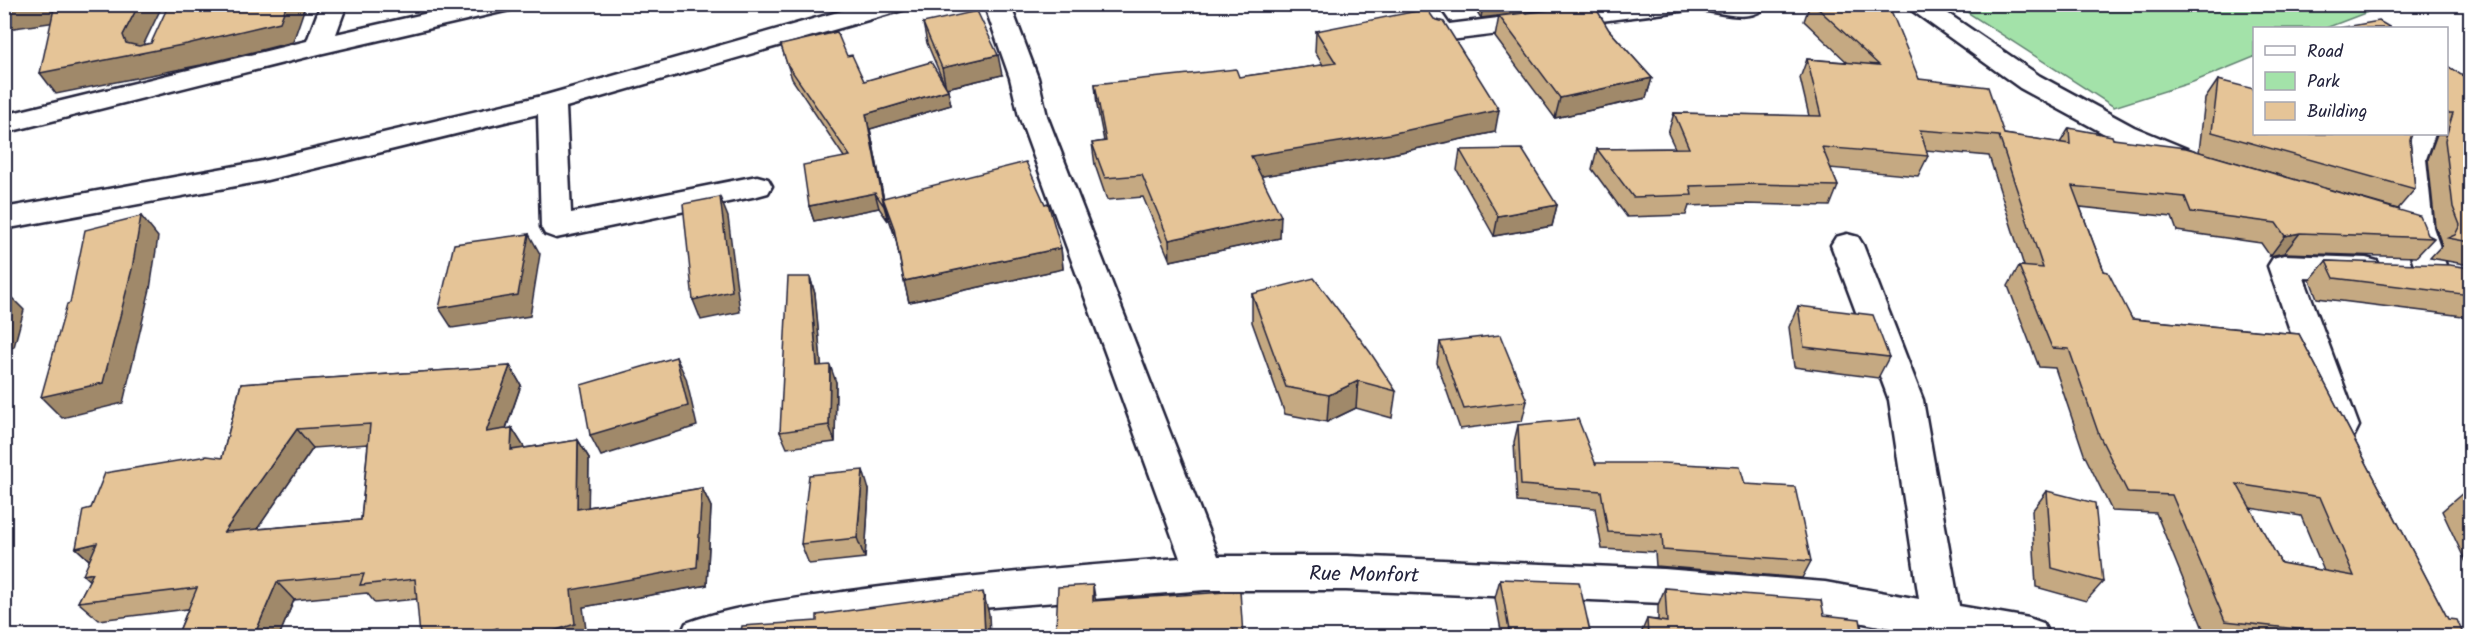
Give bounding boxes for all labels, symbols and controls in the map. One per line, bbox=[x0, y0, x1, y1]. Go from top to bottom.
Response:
legend bbox=[2253, 27, 2448, 135]
text: Road bbox=[2307, 38, 2344, 67]
text: Park bbox=[2307, 68, 2340, 97]
text: Building bbox=[2307, 98, 2367, 127]
street label: Rue Monfort bbox=[1309, 558, 1420, 593]

